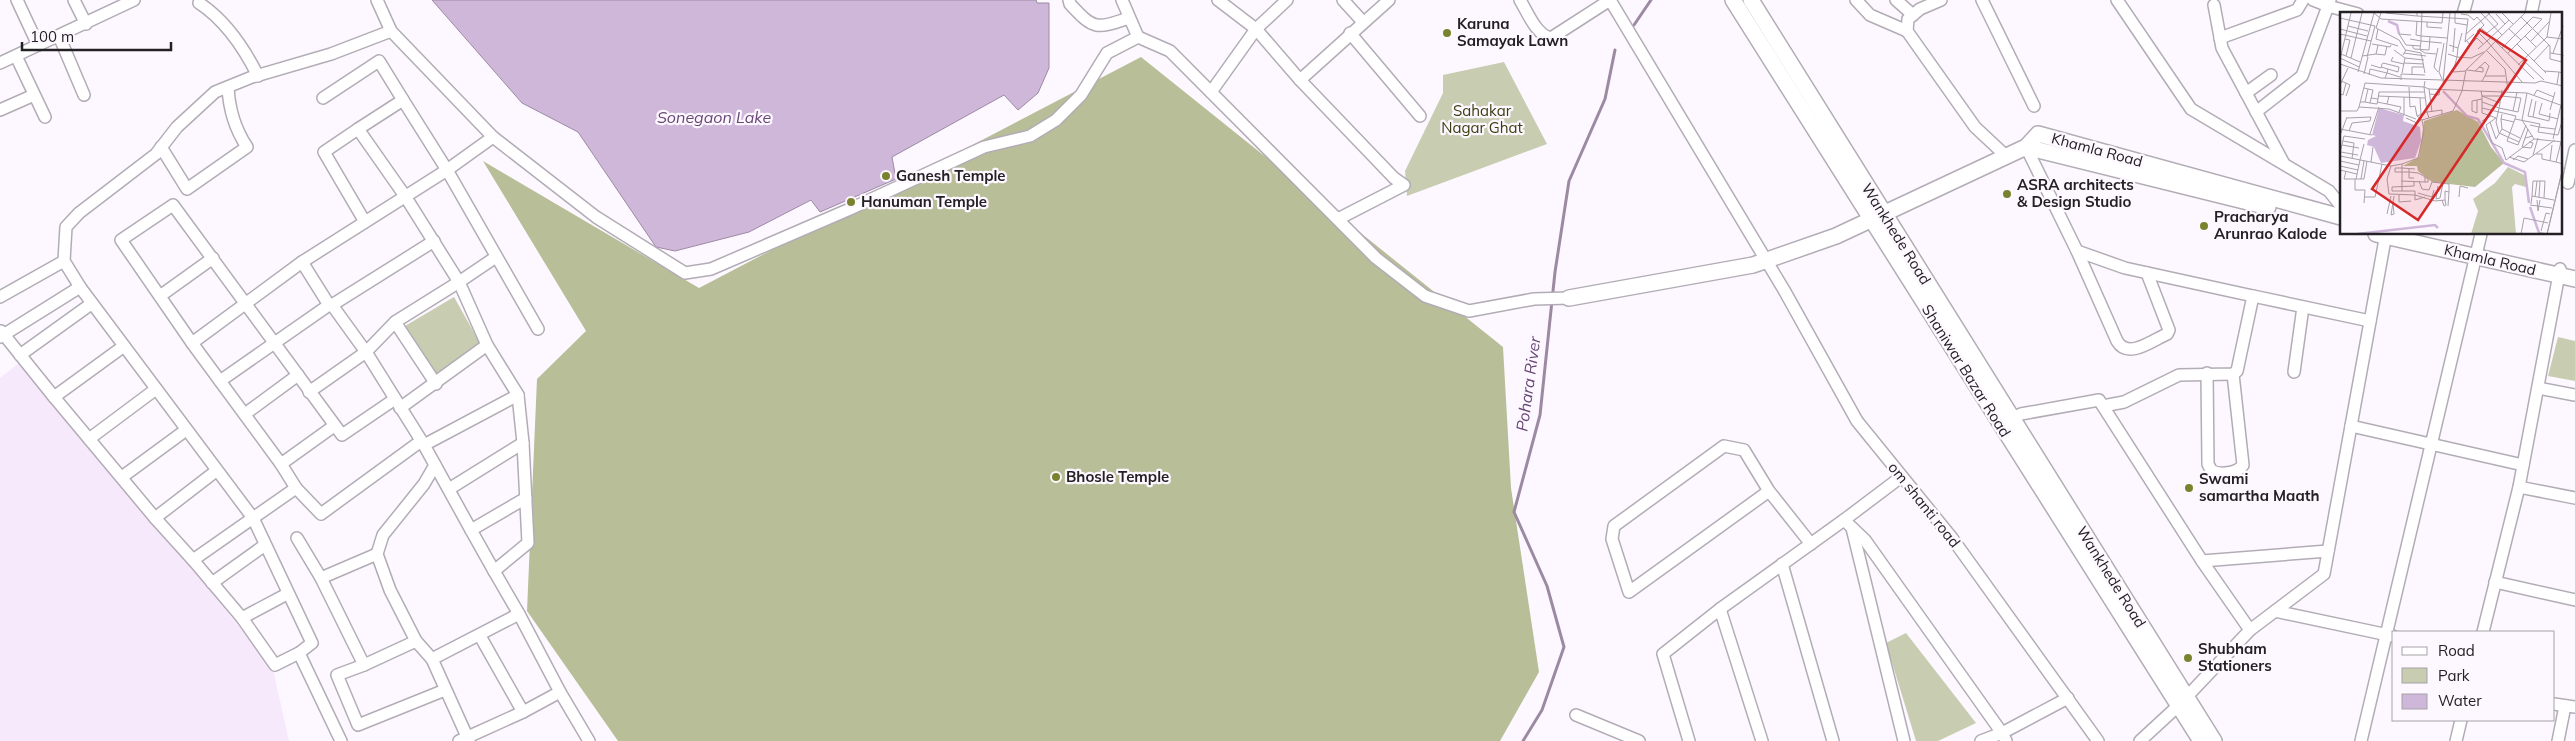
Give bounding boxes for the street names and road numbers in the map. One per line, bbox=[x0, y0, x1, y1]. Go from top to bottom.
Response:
street label: Khamla Road bbox=[2049, 128, 2145, 171]
street label: Wankhede Road bbox=[1858, 179, 1935, 288]
street label: Khamla Road bbox=[2442, 240, 2538, 279]
street label: Shaniwar Bazar Road bbox=[1918, 301, 2015, 441]
street label: om shanti road bbox=[1884, 458, 1965, 551]
street label: Wankhede Road bbox=[2073, 522, 2150, 631]

